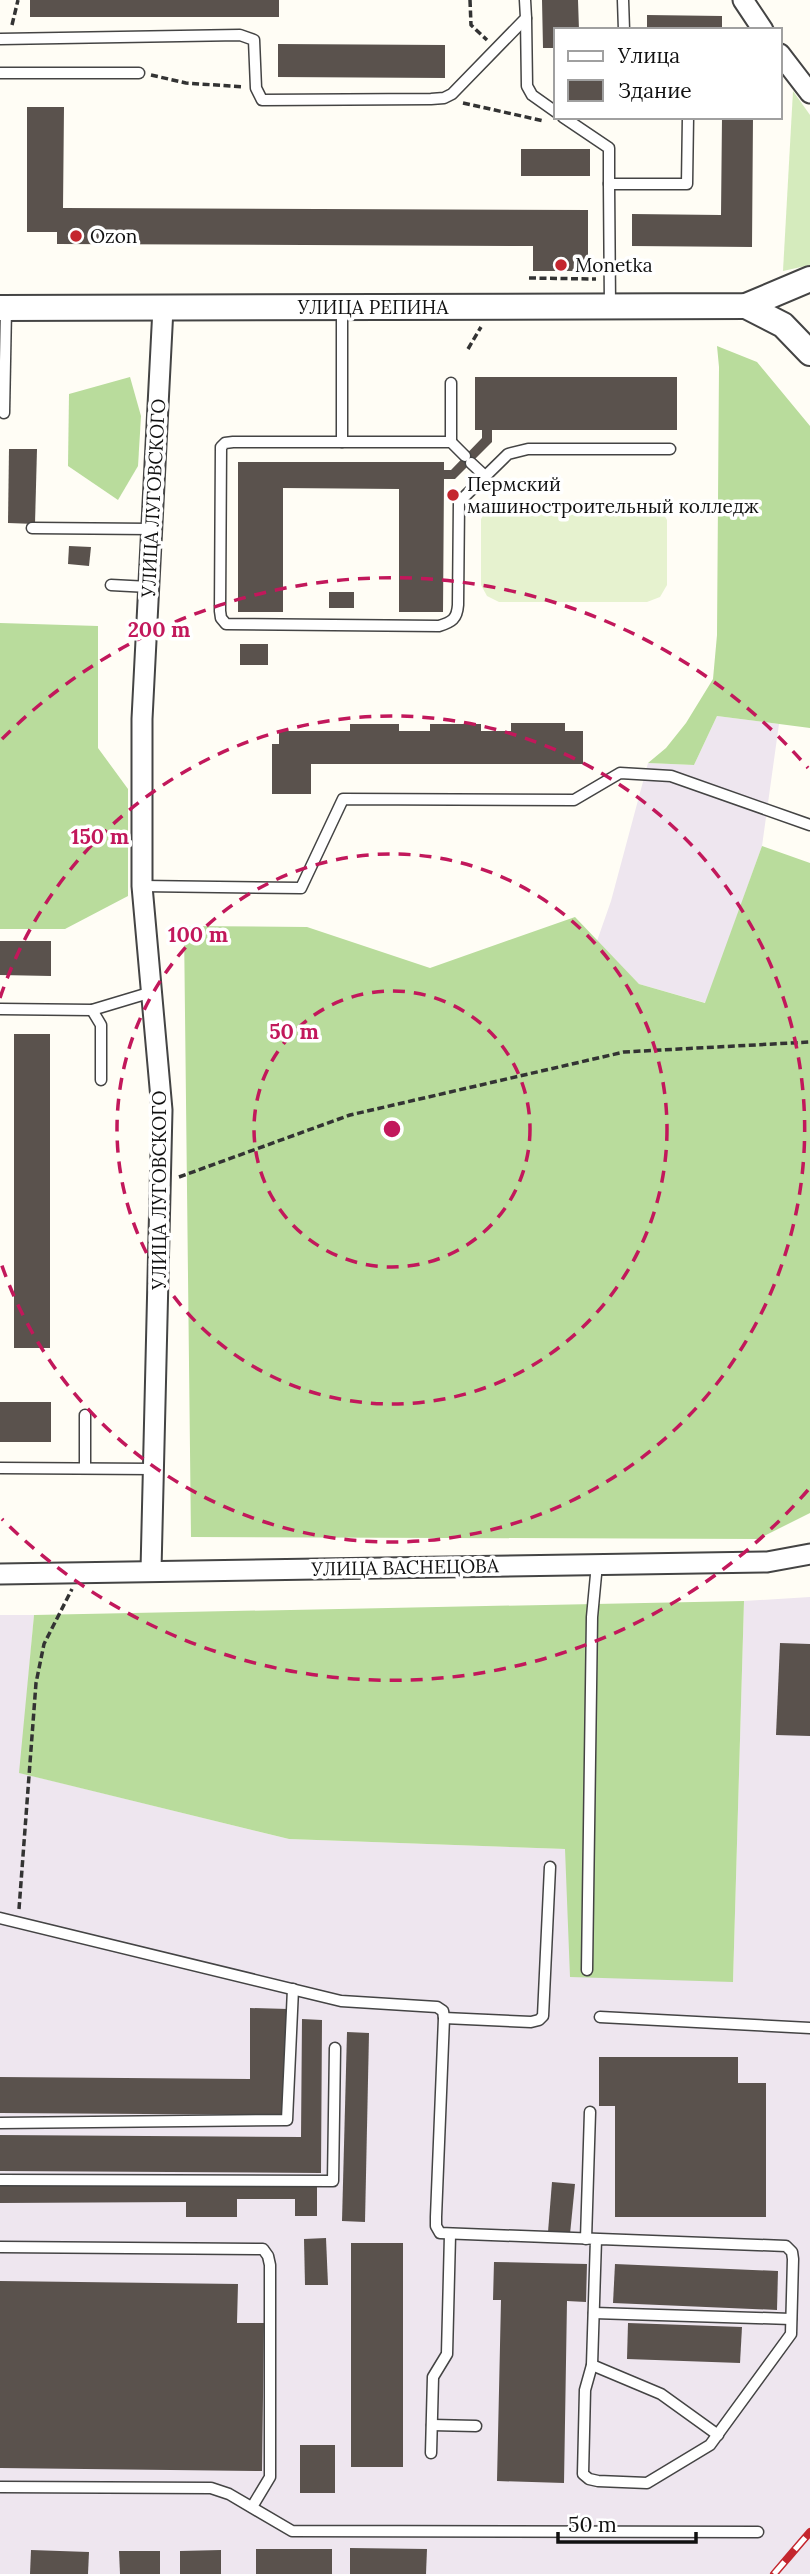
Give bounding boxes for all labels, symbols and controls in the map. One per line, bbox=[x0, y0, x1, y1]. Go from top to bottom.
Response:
legend bbox=[554, 28, 782, 119]
text: Улица bbox=[617, 42, 680, 69]
text: Здание bbox=[618, 77, 692, 104]
place label: Ozon bbox=[90, 224, 137, 248]
marker: Ozon bbox=[68, 228, 84, 244]
place label: Monetka bbox=[575, 253, 653, 277]
marker: Monetka bbox=[553, 257, 569, 273]
street label: УЛИЦА РЕПИНА bbox=[297, 295, 449, 319]
street label: УЛИЦА ЛУГОВСКОГО bbox=[136, 398, 170, 599]
place label: Пермский машиностроительный колледж bbox=[467, 472, 759, 518]
marker: Пермский машиностроительный колледж bbox=[445, 487, 461, 503]
text: 200 m bbox=[128, 616, 190, 643]
text: 150 m bbox=[71, 823, 129, 850]
text: 100 m bbox=[168, 921, 228, 948]
text: 50 m bbox=[269, 1018, 319, 1045]
street label: УЛИЦА ЛУГОВСКОГО bbox=[147, 1090, 171, 1291]
centre of rings bbox=[380, 1117, 404, 1141]
street label: УЛИЦА ВАСНЕЦОВА bbox=[310, 1553, 500, 1581]
scale bar bbox=[558, 2500, 696, 2544]
text: 50 m bbox=[568, 2511, 617, 2538]

